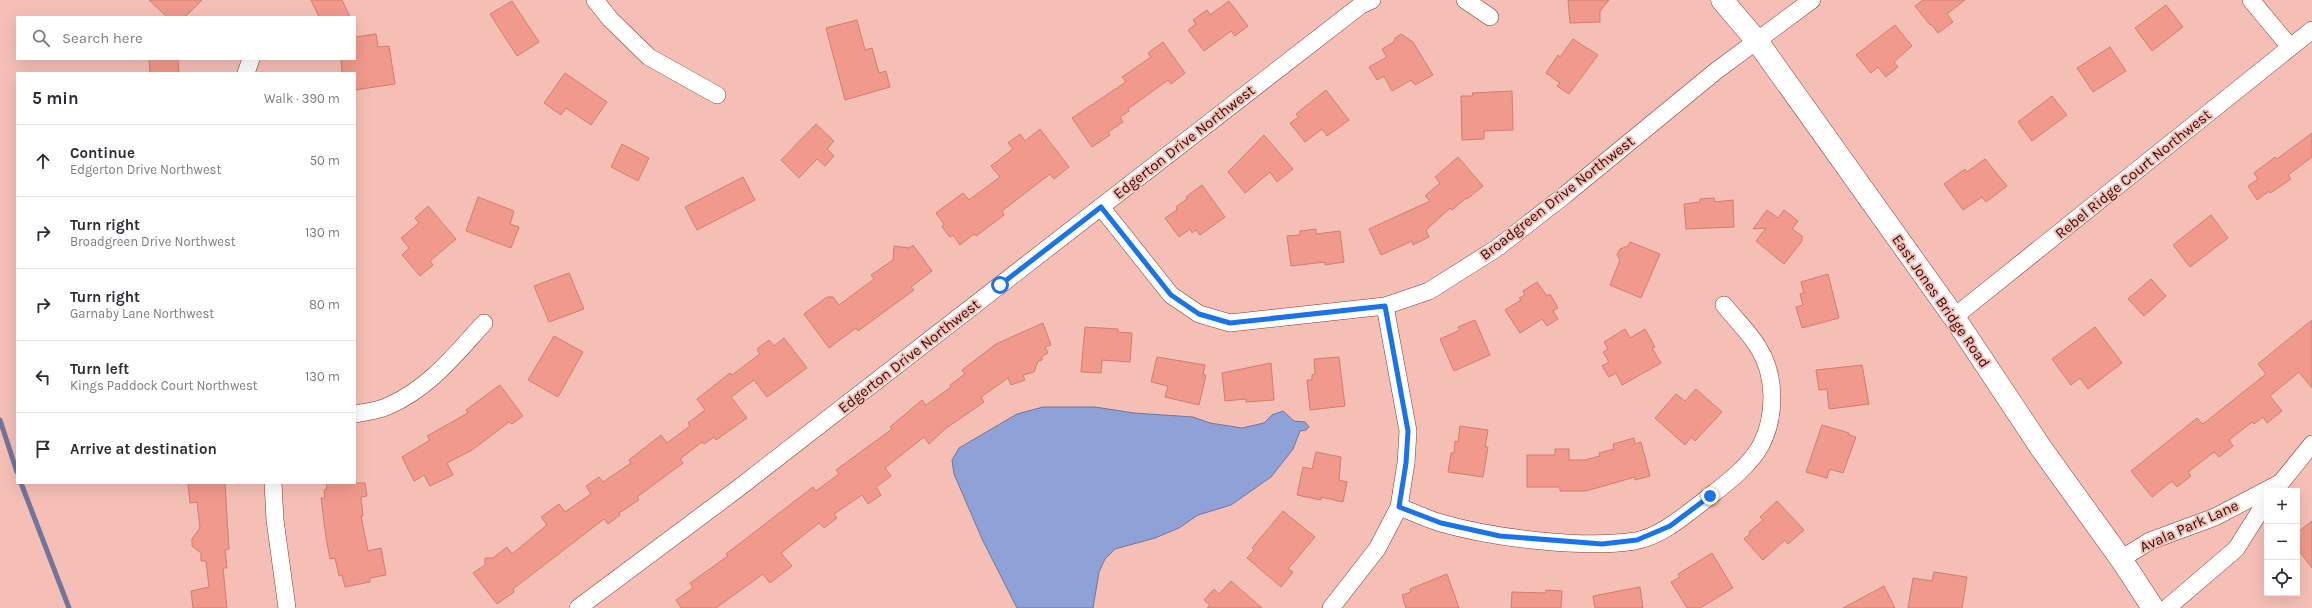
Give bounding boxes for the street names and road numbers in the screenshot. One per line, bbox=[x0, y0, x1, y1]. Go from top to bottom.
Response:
street label: Edgerton Drive Northwest bbox=[1110, 81, 1259, 203]
street label: Rebel Ridge Court Northwest bbox=[2051, 105, 2215, 242]
street label: Broadgreen Drive Northwest bbox=[1476, 132, 1638, 264]
street label: East Jones Bridge Road bbox=[1888, 231, 1994, 371]
street label: Edgerton Drive Northwest bbox=[835, 295, 984, 417]
street label: Avala Park Lane bbox=[2137, 496, 2241, 556]

